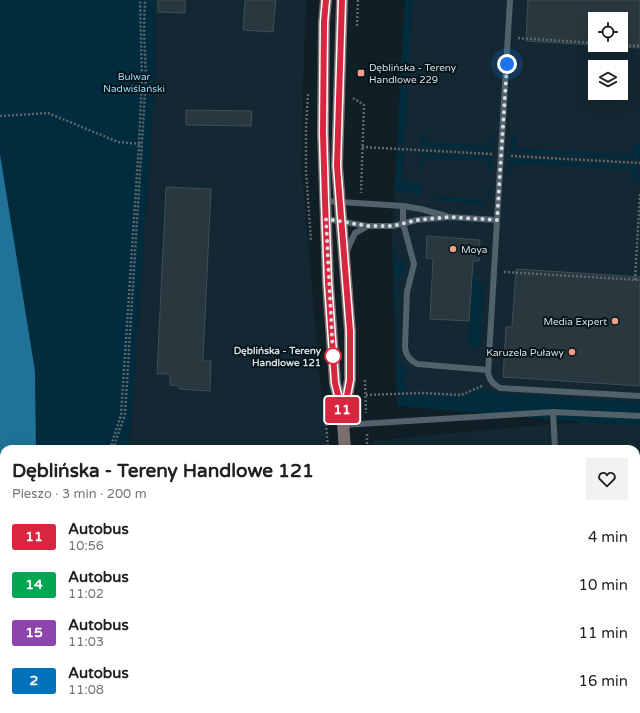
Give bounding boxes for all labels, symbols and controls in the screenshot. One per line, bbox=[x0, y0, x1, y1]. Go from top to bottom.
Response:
map controls bbox=[588, 12, 628, 100]
button: locate bbox=[588, 12, 628, 52]
your location bbox=[497, 54, 517, 74]
button: layers bbox=[588, 60, 628, 100]
place label: Dęblińska - Tereny Handlowe 229 bbox=[369, 62, 457, 86]
marker: Dęblińska - Tereny Handlowe 229 bbox=[356, 68, 366, 78]
park label: Bulwar Nadwiślański bbox=[103, 71, 165, 95]
marker: Moya bbox=[448, 244, 458, 254]
place label: Moya bbox=[461, 244, 487, 256]
place label: Media Expert bbox=[543, 316, 607, 328]
marker: Media Expert bbox=[610, 316, 620, 326]
place label: Dęblińska - Tereny Handlowe 121 bbox=[234, 345, 322, 369]
marker: Dęblińska - Tereny Handlowe 121 bbox=[324, 347, 342, 365]
place label: Karuzela Puławy bbox=[486, 347, 565, 359]
marker: Karuzela Puławy bbox=[567, 347, 577, 357]
line badge: 11 bbox=[324, 397, 360, 423]
text: 11 bbox=[333, 401, 351, 418]
button: heart bbox=[586, 458, 628, 500]
text: Dęblińska - Tereny Handlowe 121 bbox=[12, 460, 314, 482]
text: Pieszo · 3 min · 200 m bbox=[12, 486, 147, 502]
text: Autobus bbox=[68, 520, 129, 538]
text: 11 bbox=[25, 528, 43, 545]
text: 4 min bbox=[588, 528, 628, 546]
text: 10:56 bbox=[68, 538, 104, 554]
text: Autobus bbox=[68, 568, 129, 586]
text: 14 bbox=[25, 576, 43, 593]
text: 10 min bbox=[579, 576, 628, 594]
text: 11:02 bbox=[68, 586, 104, 602]
text: Autobus bbox=[68, 616, 129, 634]
text: 15 bbox=[25, 624, 43, 641]
text: 11 min bbox=[579, 624, 628, 642]
text: 11:03 bbox=[68, 634, 104, 650]
text: Autobus bbox=[68, 664, 129, 682]
text: 2 bbox=[30, 672, 38, 689]
text: 16 min bbox=[579, 672, 628, 690]
text: 11:08 bbox=[68, 682, 104, 698]

